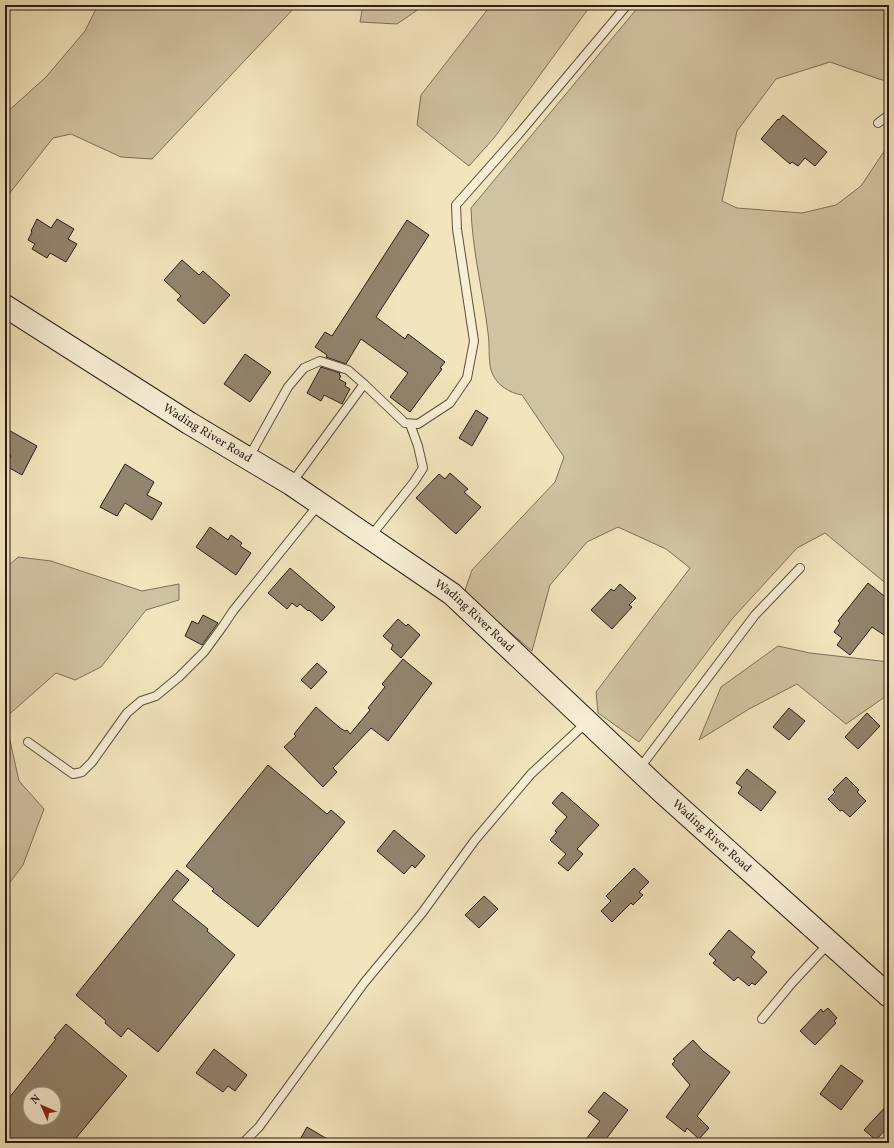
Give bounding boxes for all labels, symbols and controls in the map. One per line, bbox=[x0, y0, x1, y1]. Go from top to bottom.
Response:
street label: Wading River Road bbox=[160, 400, 255, 467]
street label: Wading River Road bbox=[431, 576, 517, 656]
street label: Wading River Road bbox=[668, 796, 755, 876]
north arrow bbox=[22, 1086, 62, 1126]
text: N bbox=[28, 1092, 44, 1108]

